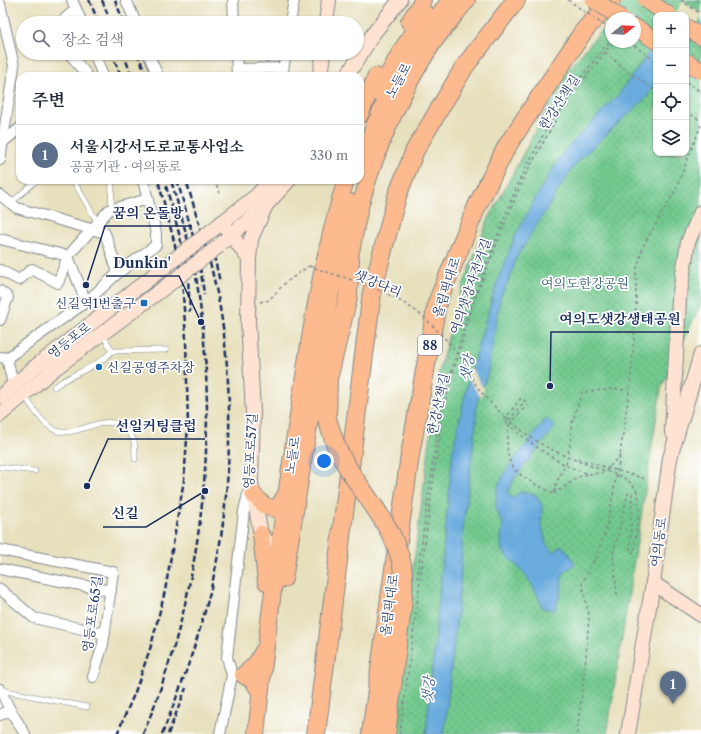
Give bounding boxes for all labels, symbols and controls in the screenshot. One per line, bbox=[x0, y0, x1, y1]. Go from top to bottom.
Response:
north arrow bbox=[605, 12, 641, 48]
map controls bbox=[653, 12, 689, 156]
button: + bbox=[653, 12, 689, 48]
search box bbox=[16, 16, 364, 60]
icon: search bbox=[30, 27, 52, 49]
text: 장소 검색 bbox=[62, 30, 124, 49]
button: − bbox=[653, 48, 689, 84]
street label: 노들로 bbox=[382, 59, 414, 100]
street label: 한강산책길 bbox=[535, 71, 583, 133]
button: locate bbox=[653, 84, 689, 120]
text: 주변 bbox=[32, 90, 65, 110]
button: layers bbox=[653, 120, 689, 156]
text: 서울시강서도로교통사업소 bbox=[70, 137, 244, 156]
text: 1 bbox=[42, 147, 48, 163]
text: 330 m bbox=[310, 147, 348, 163]
text: 공공기관 · 여의동로 bbox=[70, 158, 181, 174]
callout: 꿈의 온돌방 bbox=[105, 200, 192, 226]
text: 꿈의 온돌방 bbox=[112, 204, 184, 222]
street label: 여의샛강자전거길 bbox=[446, 236, 494, 336]
callout: Dunkin' bbox=[106, 250, 179, 276]
text: Dunkin' bbox=[113, 254, 171, 272]
street label: 올림픽대로 bbox=[429, 254, 463, 319]
street label: 샛강다리 bbox=[352, 266, 404, 300]
park label: 여의도한강공원 bbox=[541, 275, 629, 291]
place label: 신길역1번출구 bbox=[55, 295, 136, 311]
marker: 신길역1번출구 bbox=[139, 298, 149, 308]
callout: 여의도샛강생태공원 bbox=[551, 306, 689, 332]
text: 여의도샛강생태공원 bbox=[559, 310, 681, 328]
street label: 영등포로 bbox=[44, 318, 94, 362]
road number: 88 bbox=[418, 335, 442, 355]
water label: 샛강 bbox=[456, 351, 479, 383]
place label: 신길공영주차장 bbox=[107, 359, 195, 375]
marker: 신길공영주차장 bbox=[94, 362, 104, 372]
street label: 한강산책길 bbox=[424, 372, 452, 436]
callout: 선일커팅클럽 bbox=[108, 413, 205, 439]
street label: 영등포로57길 bbox=[240, 413, 260, 489]
text: 선일커팅클럽 bbox=[115, 417, 197, 435]
street label: 노들로 bbox=[281, 435, 303, 475]
your location bbox=[314, 451, 334, 471]
callout: 신길 bbox=[103, 501, 146, 527]
text: 신길 bbox=[111, 504, 139, 522]
street label: 여의동로 bbox=[647, 516, 669, 568]
street label: 올림픽대로 bbox=[377, 572, 401, 637]
street label: 영등포로65길 bbox=[79, 575, 105, 653]
pin: 1 bbox=[660, 671, 686, 704]
water label: 샛강 bbox=[418, 673, 439, 704]

